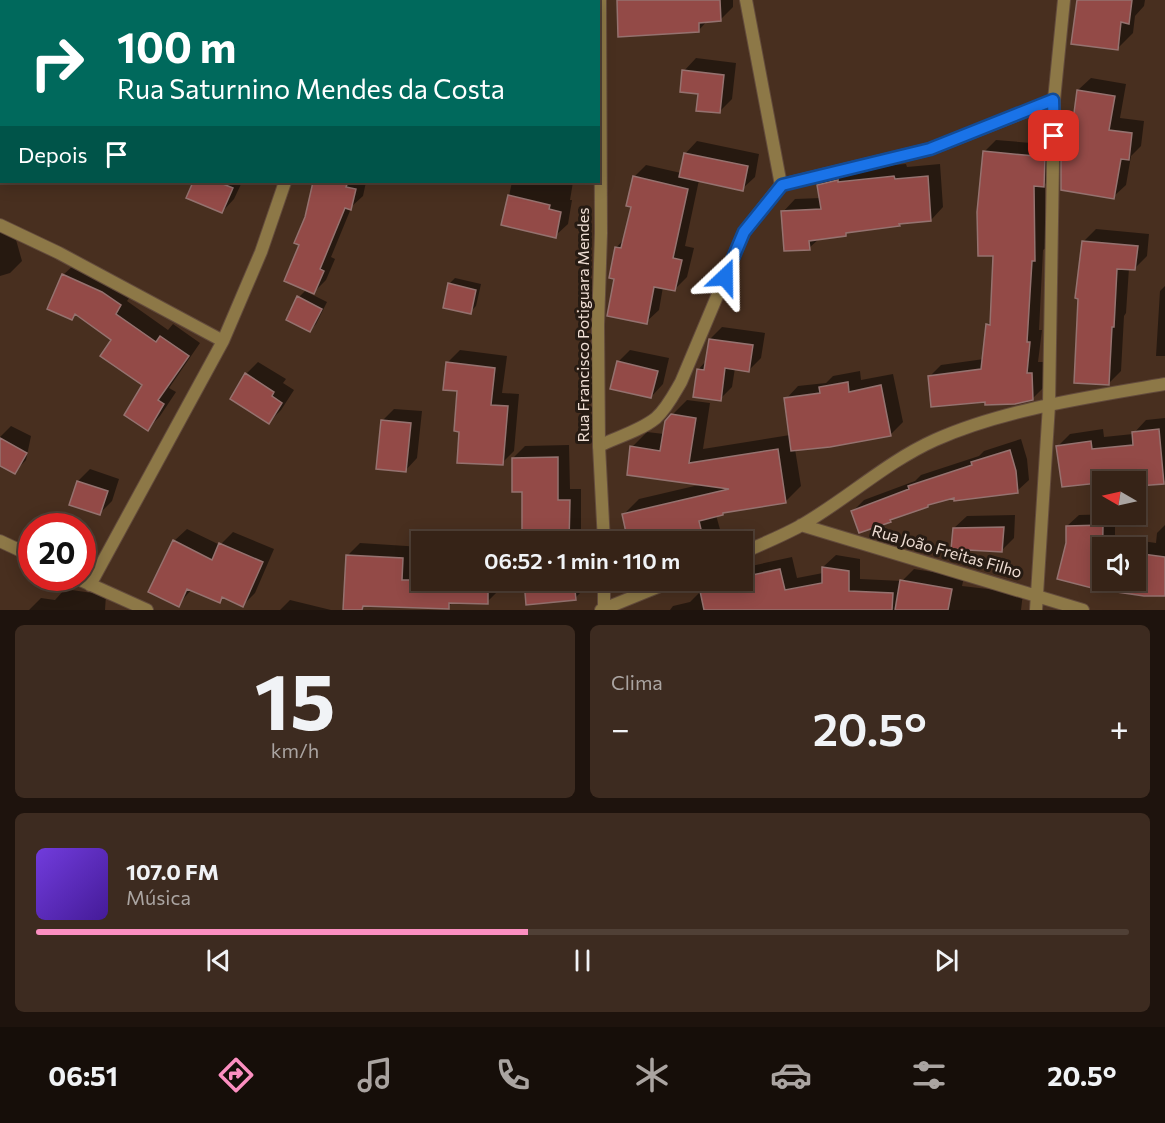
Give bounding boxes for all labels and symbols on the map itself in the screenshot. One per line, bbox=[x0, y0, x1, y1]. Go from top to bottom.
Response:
pin bbox=[1028, 110, 1079, 161]
street label: Rua Francisco Potiguara Mendes bbox=[573, 208, 592, 442]
position arrow bbox=[693, 245, 757, 309]
north arrow bbox=[1092, 471, 1146, 525]
speed limit sign: 20 bbox=[18, 513, 96, 591]
street label: Rua João Freitas Filho bbox=[870, 520, 1024, 581]

